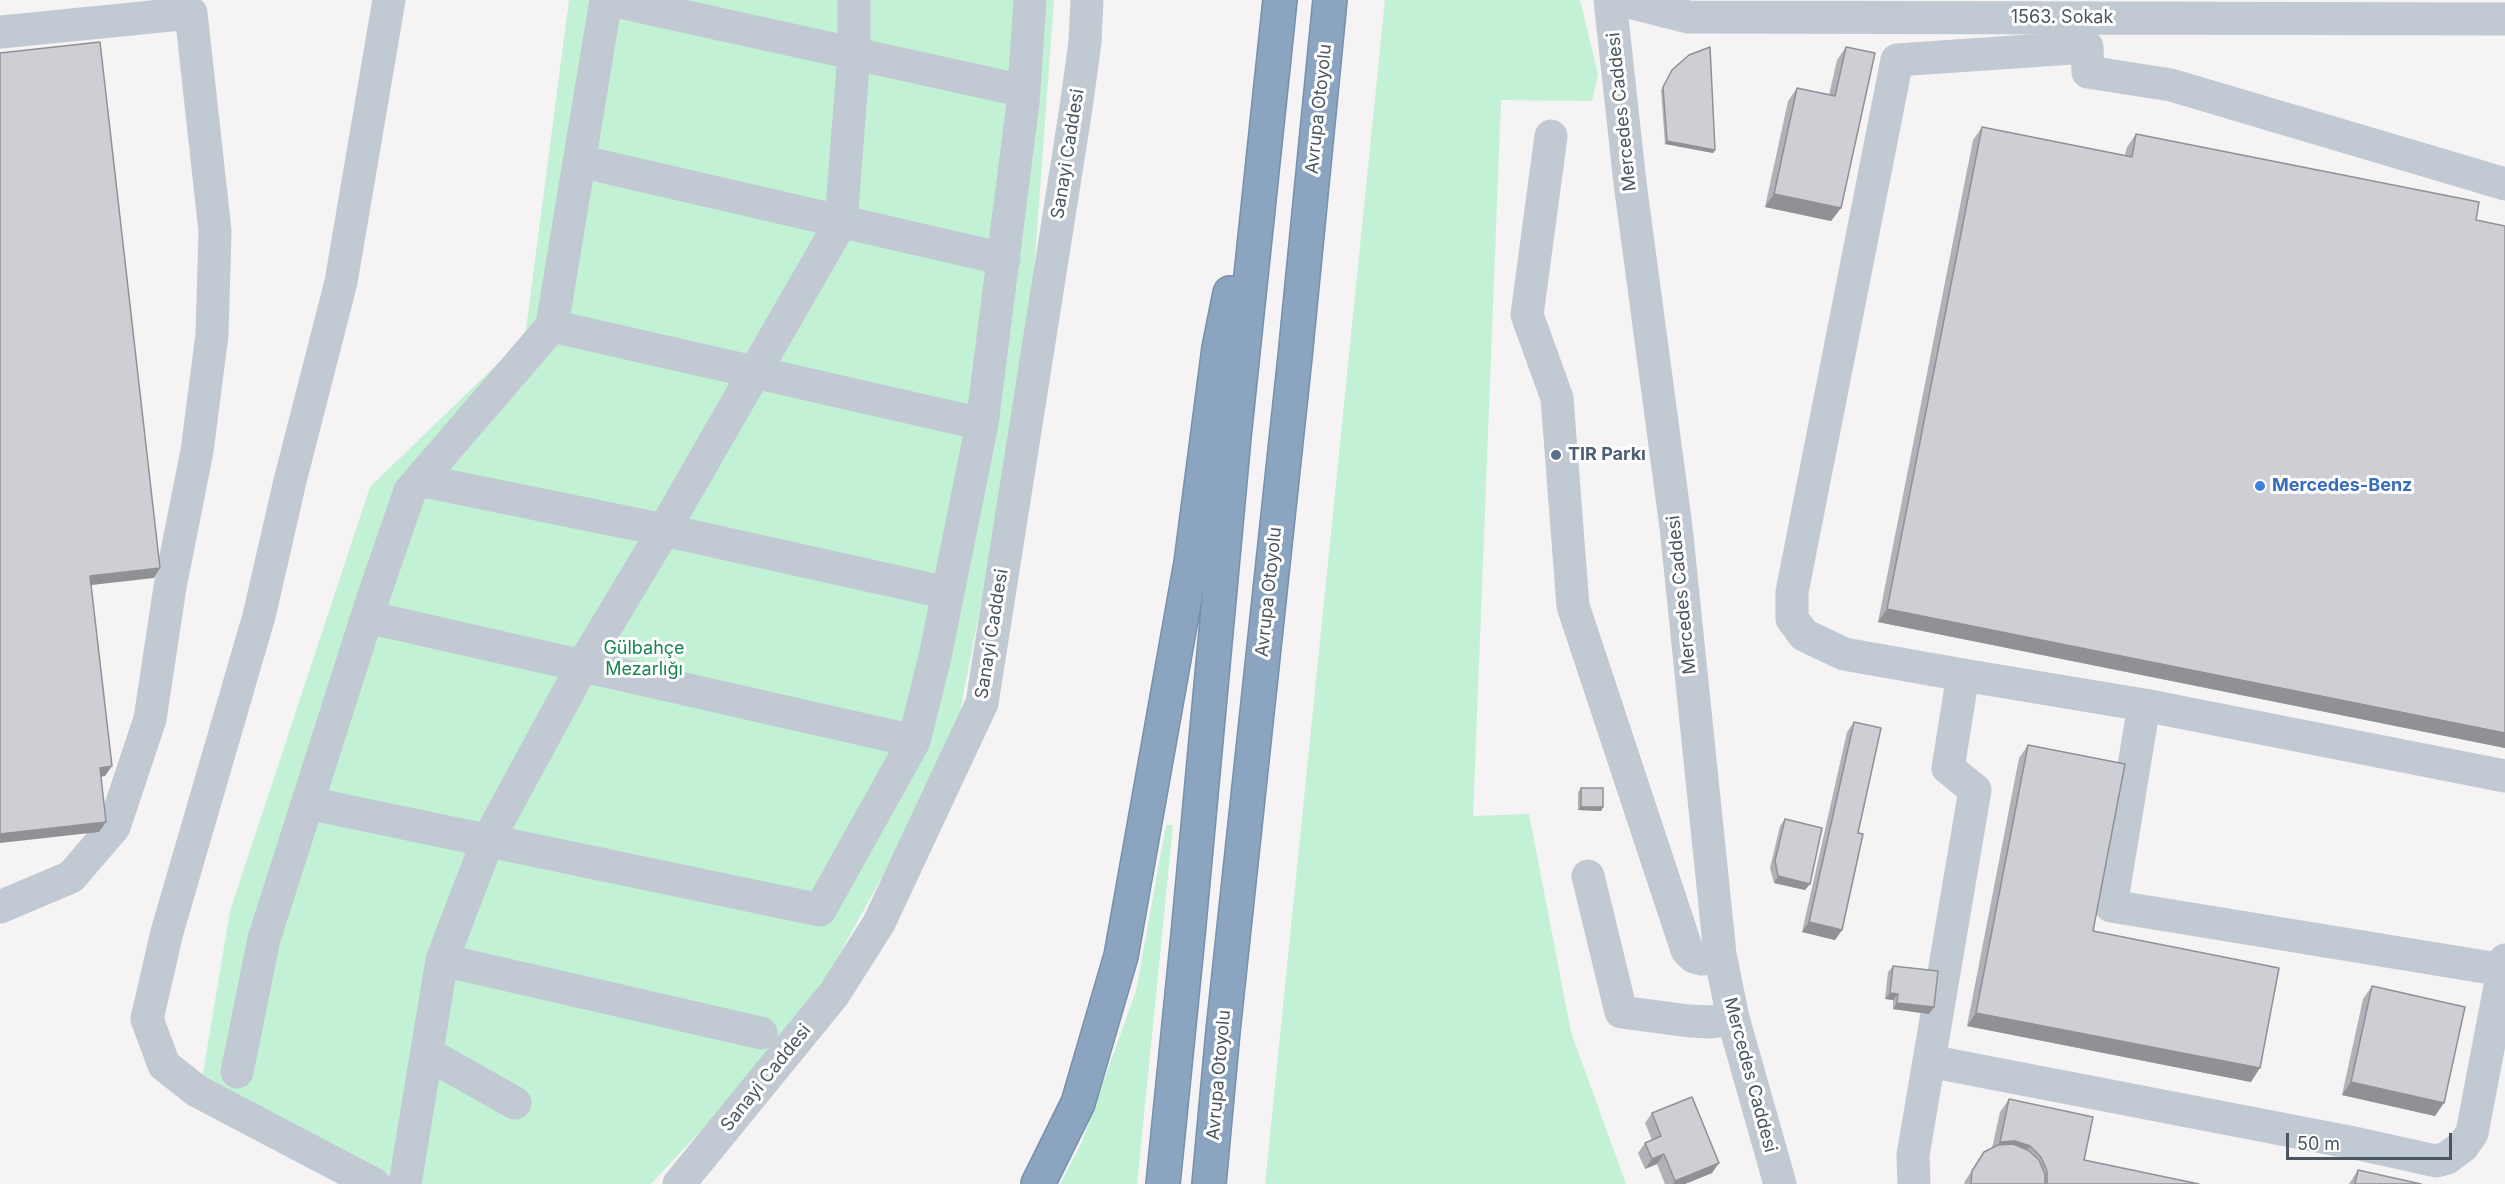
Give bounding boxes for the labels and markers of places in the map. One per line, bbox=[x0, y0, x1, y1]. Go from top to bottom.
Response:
place label: TIR Parkı bbox=[1568, 444, 1646, 466]
marker: TIR Parkı bbox=[1549, 448, 1563, 462]
place label: Mercedes-Benz bbox=[2272, 475, 2412, 497]
marker: Mercedes-Benz bbox=[2253, 479, 2267, 493]

